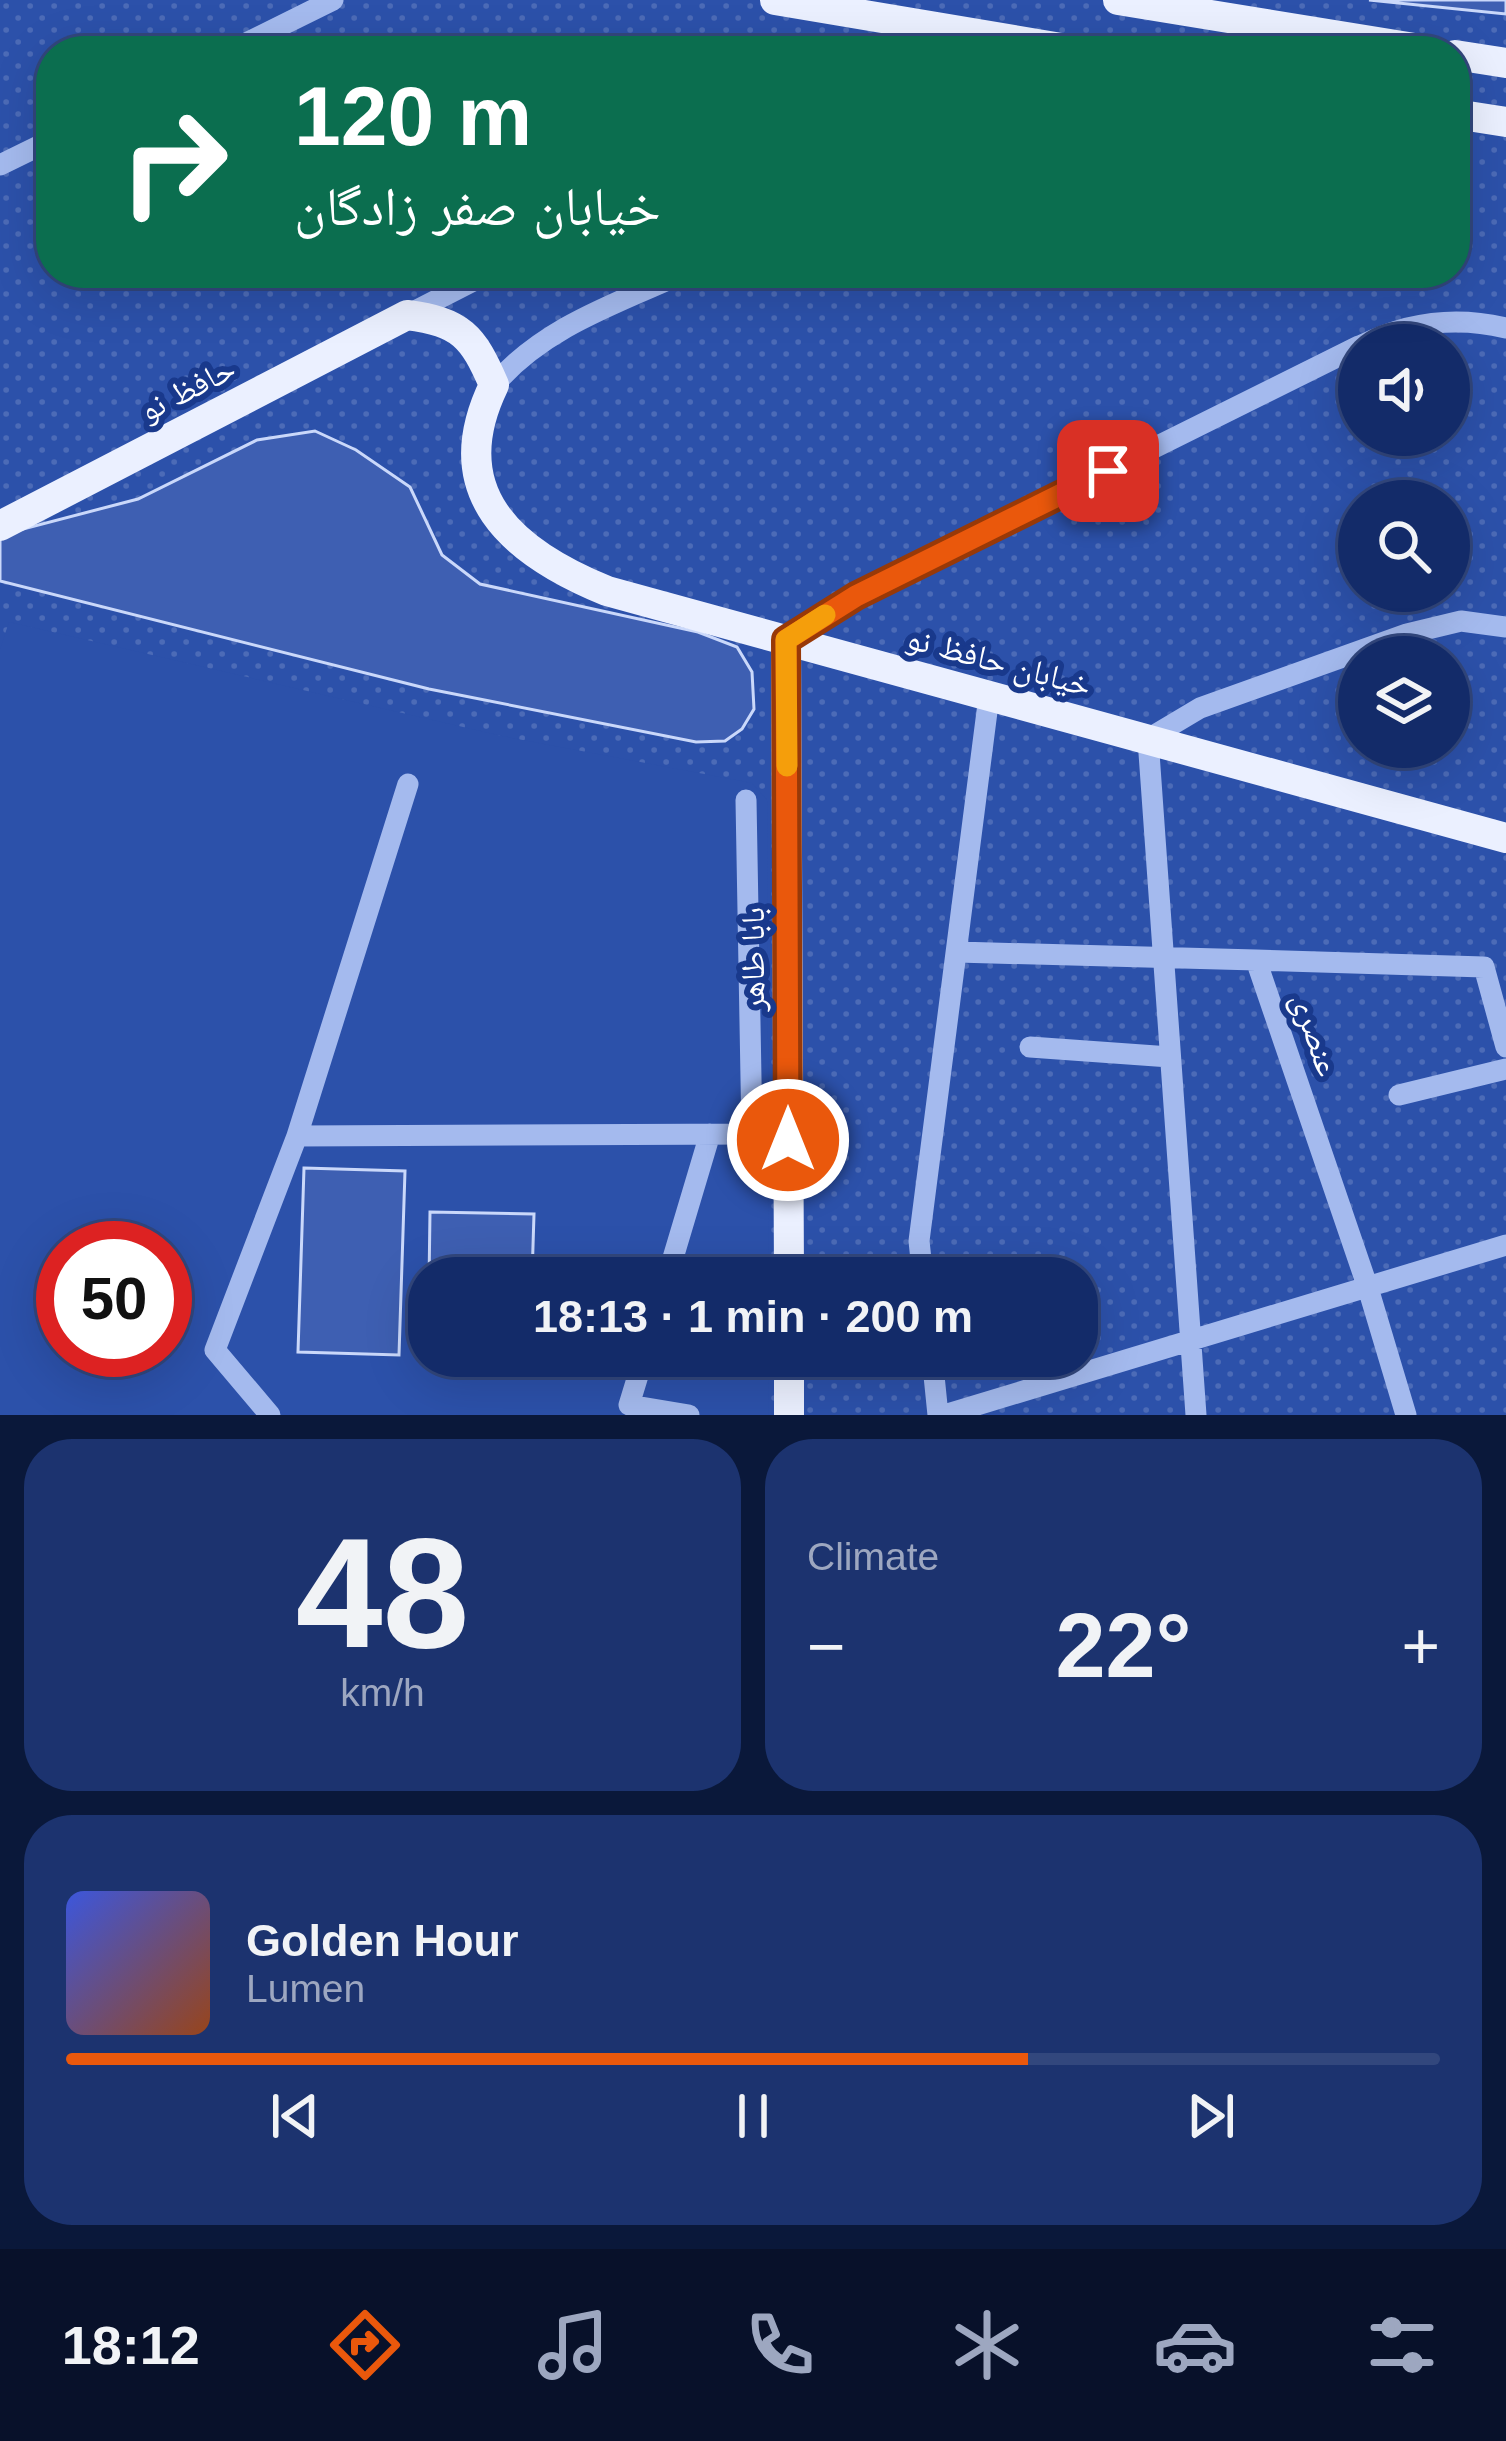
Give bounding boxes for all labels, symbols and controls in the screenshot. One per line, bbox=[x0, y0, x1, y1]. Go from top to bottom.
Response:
text: 120 m bbox=[294, 69, 532, 163]
icon: right bbox=[96, 84, 252, 240]
text: خیابان صفر زادگان bbox=[294, 176, 661, 236]
map controls bbox=[1338, 324, 1470, 768]
button: sound bbox=[1338, 324, 1470, 456]
street label: حافظ نو bbox=[133, 349, 241, 429]
pin bbox=[1057, 420, 1159, 522]
icon: arrive bbox=[1075, 438, 1141, 504]
button: search bbox=[1338, 480, 1470, 612]
street label: خیابان حافظ نو bbox=[902, 619, 1095, 705]
button: layers bbox=[1338, 636, 1470, 768]
street label: بابا طاهر bbox=[734, 907, 771, 1012]
street label: عنصری bbox=[1283, 987, 1347, 1081]
position arrow bbox=[725, 1077, 851, 1203]
speed limit sign: 50 bbox=[36, 1221, 192, 1377]
text: 18:13 · 1 min · 200 m bbox=[533, 1291, 973, 1342]
text: 48 bbox=[296, 1506, 469, 1680]
text: Climate bbox=[807, 1535, 939, 1578]
text: 22° bbox=[1055, 1596, 1192, 1696]
text: − bbox=[807, 1609, 846, 1683]
text: + bbox=[1401, 1609, 1440, 1683]
text: km/h bbox=[340, 1671, 425, 1714]
text: Golden Hour bbox=[246, 1915, 518, 1966]
text: Lumen bbox=[246, 1967, 365, 2010]
icon: previous bbox=[262, 2083, 328, 2149]
icon: pause bbox=[720, 2083, 786, 2149]
icon: next bbox=[1178, 2083, 1244, 2149]
icon: directions bbox=[323, 2303, 407, 2387]
icon: music bbox=[531, 2303, 615, 2387]
icon: phone bbox=[738, 2303, 822, 2387]
icon: climate bbox=[945, 2303, 1029, 2387]
icon: car bbox=[1153, 2303, 1237, 2387]
icon: filters bbox=[1360, 2303, 1444, 2387]
text: 18:12 bbox=[62, 2315, 200, 2375]

